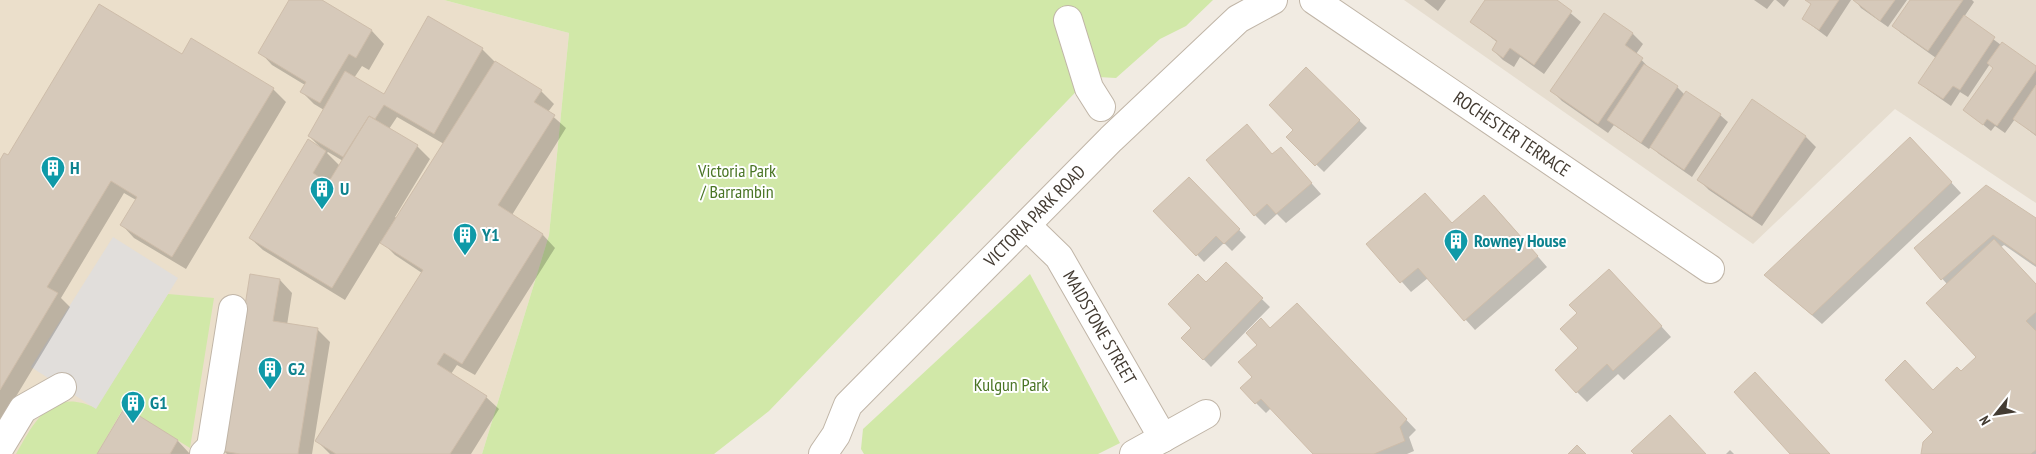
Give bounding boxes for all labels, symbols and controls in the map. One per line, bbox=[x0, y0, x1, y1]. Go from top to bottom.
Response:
street label: ROCHESTER TERRACE bbox=[1449, 86, 1575, 182]
building icon: H bbox=[40, 155, 66, 189]
place label: H bbox=[70, 156, 80, 179]
park label: Victoria Park / Barrambin bbox=[697, 159, 776, 203]
street label: VICTORIA PARK ROAD bbox=[978, 160, 1090, 272]
building icon: U bbox=[309, 176, 335, 210]
place label: U bbox=[340, 177, 349, 200]
building icon: Y1 bbox=[452, 222, 478, 256]
place label: Y1 bbox=[481, 223, 500, 246]
building icon: Rowney House bbox=[1443, 228, 1469, 262]
place label: Rowney House bbox=[1474, 229, 1567, 252]
street label: MAIDSTONE STREET bbox=[1058, 266, 1142, 389]
building icon: G2 bbox=[257, 356, 283, 390]
place label: G2 bbox=[288, 357, 306, 380]
park label: Kulgun Park bbox=[974, 373, 1048, 396]
north arrow bbox=[1971, 389, 2021, 439]
building icon: G1 bbox=[120, 390, 146, 424]
place label: G1 bbox=[150, 391, 168, 414]
text: N bbox=[1975, 413, 1994, 428]

